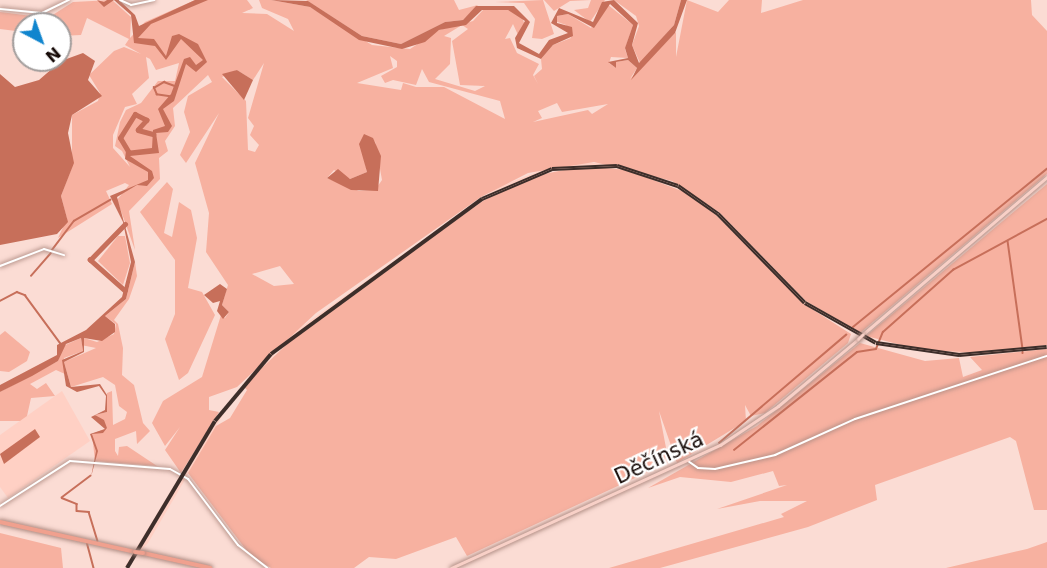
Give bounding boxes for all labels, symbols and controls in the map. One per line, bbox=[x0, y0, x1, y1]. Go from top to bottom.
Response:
north arrow bbox=[12, 12, 72, 72]
text: N bbox=[42, 43, 64, 66]
street label: Děčínská bbox=[610, 426, 708, 490]

